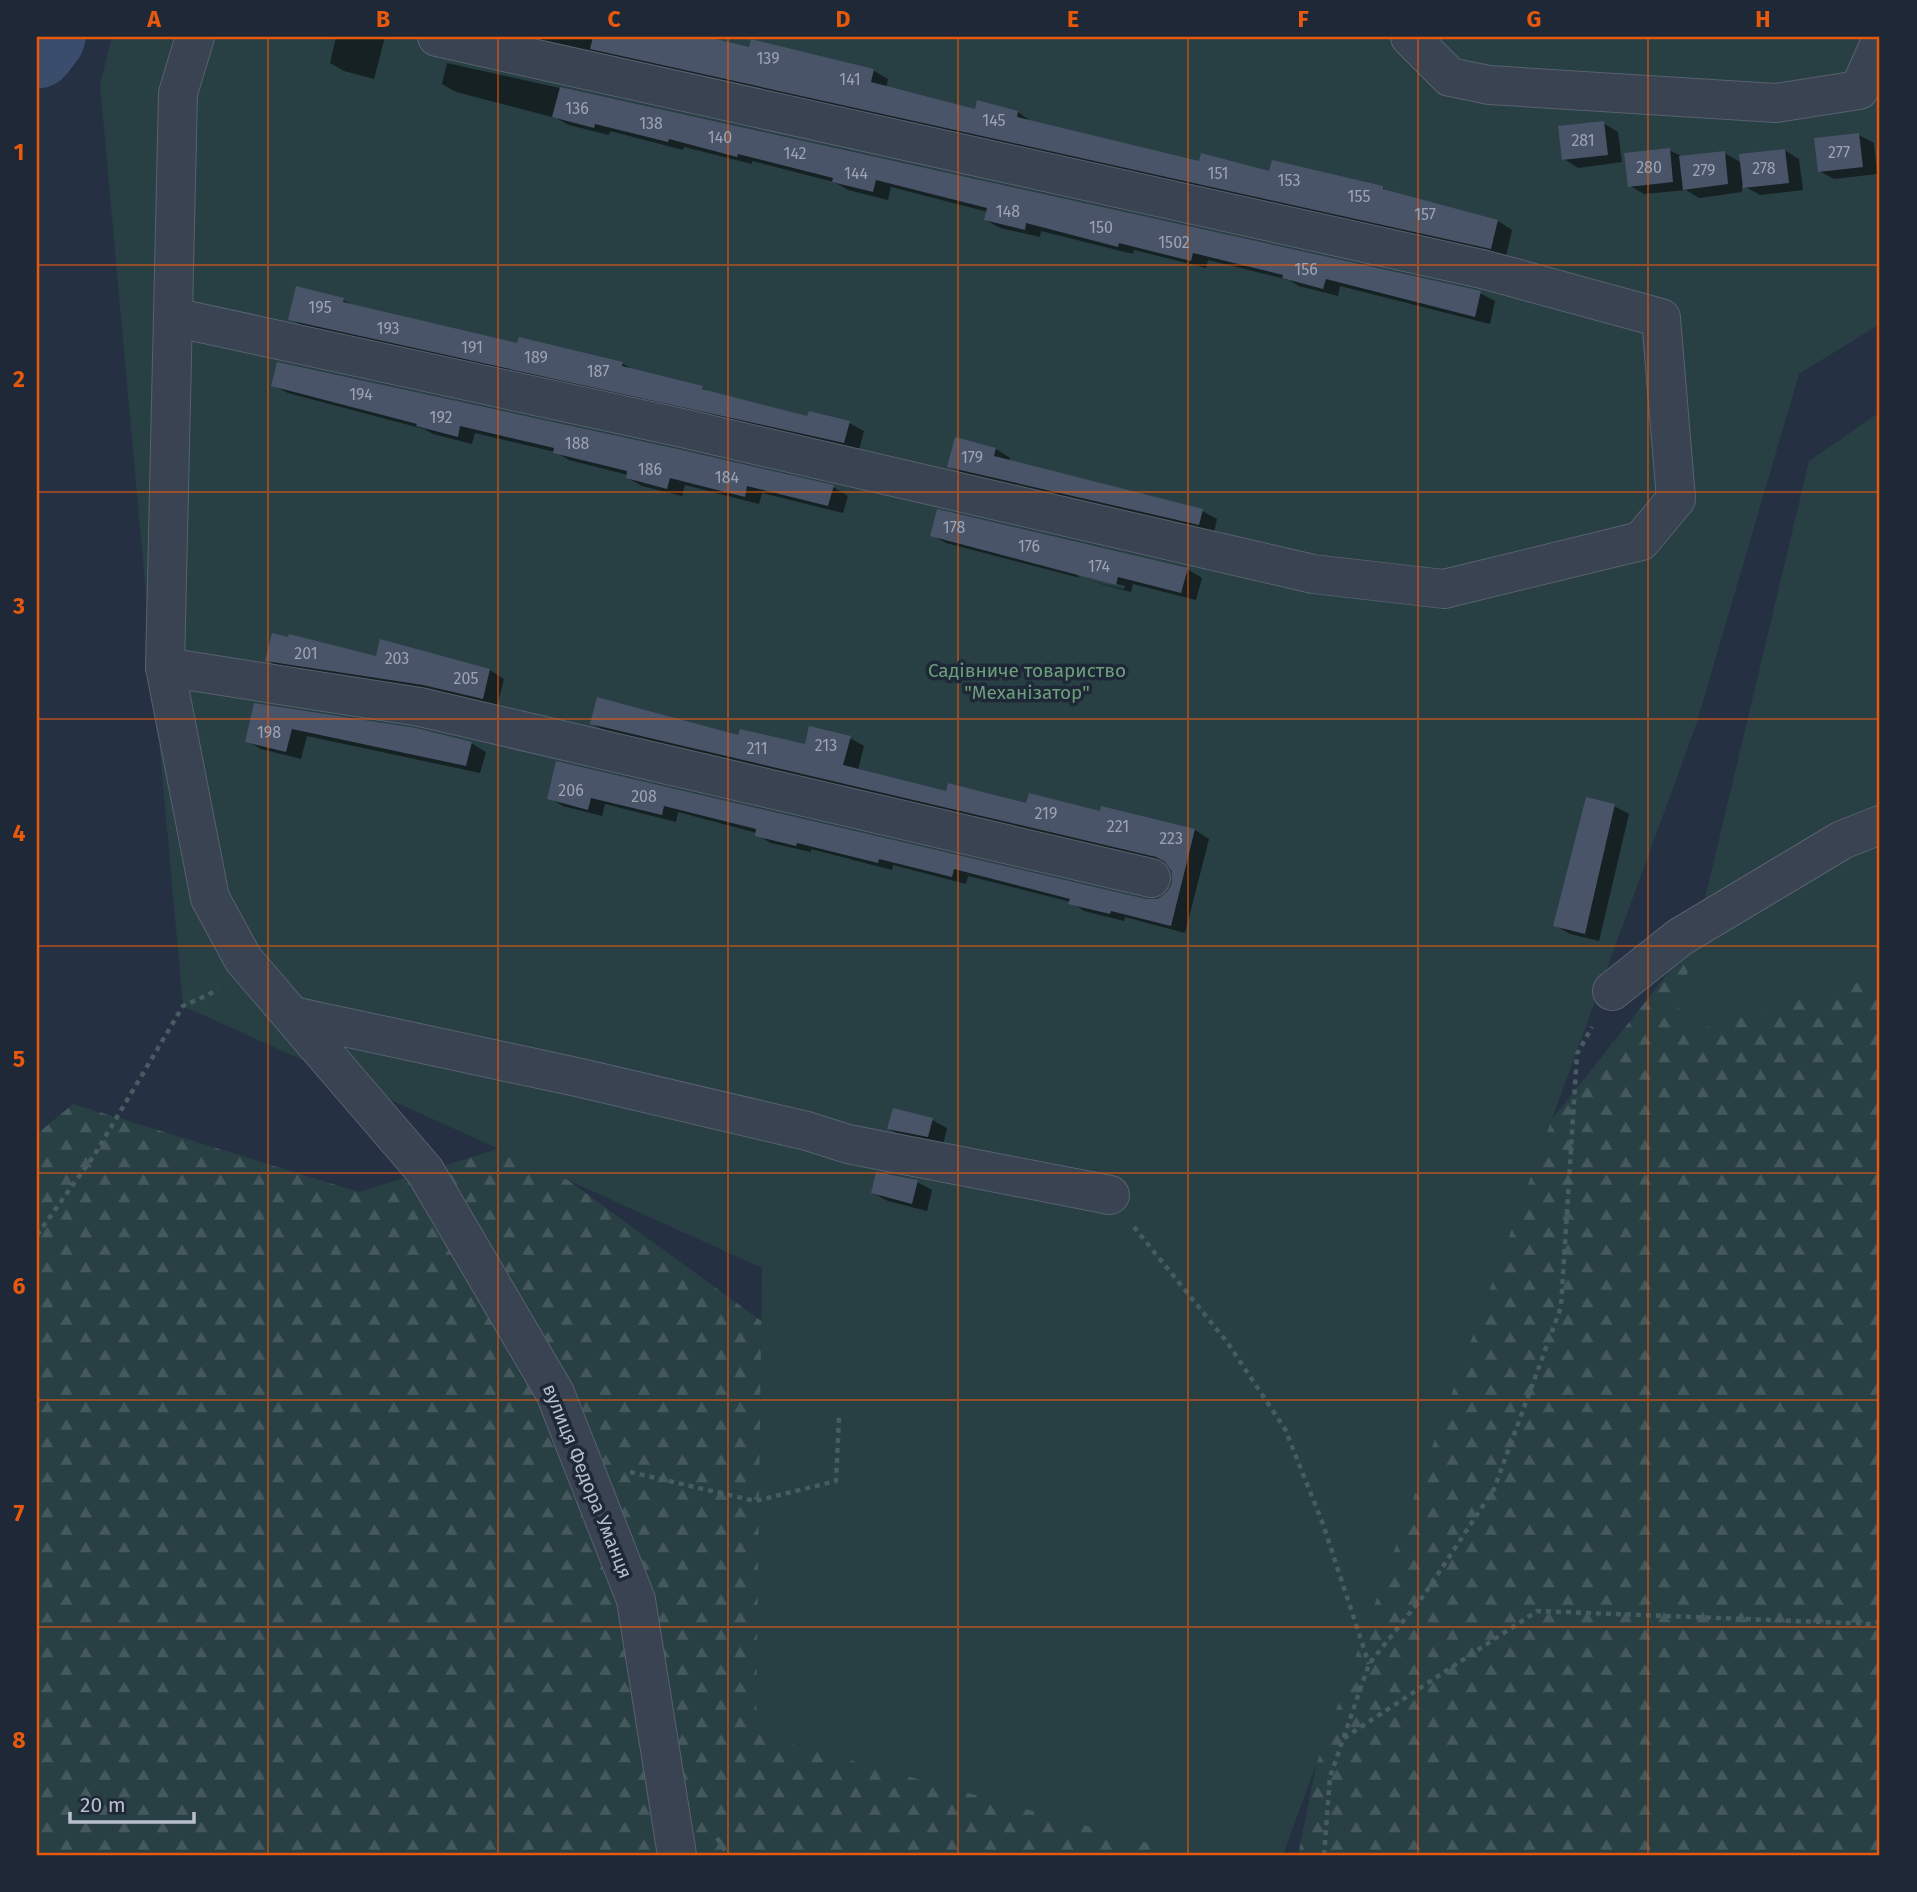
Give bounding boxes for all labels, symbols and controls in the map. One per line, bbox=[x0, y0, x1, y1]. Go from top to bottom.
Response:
text: A bbox=[146, 5, 161, 33]
text: B bbox=[376, 5, 390, 33]
text: C bbox=[607, 5, 621, 33]
text: D bbox=[836, 5, 851, 33]
text: E bbox=[1067, 5, 1079, 33]
text: F bbox=[1297, 5, 1309, 33]
text: G bbox=[1527, 5, 1541, 33]
text: H bbox=[1755, 5, 1771, 33]
house number: 139 bbox=[756, 49, 780, 68]
house number: 141 bbox=[839, 70, 861, 89]
house number: 136 bbox=[565, 99, 589, 118]
house number: 145 bbox=[982, 111, 1006, 130]
house number: 138 bbox=[639, 114, 663, 133]
house number: 140 bbox=[708, 128, 732, 147]
house number: 281 bbox=[1571, 131, 1595, 150]
text: 1 bbox=[14, 138, 24, 166]
house number: 277 bbox=[1828, 143, 1850, 162]
house number: 142 bbox=[783, 144, 807, 163]
house number: 280 bbox=[1636, 158, 1662, 177]
house number: 278 bbox=[1752, 159, 1776, 178]
house number: 279 bbox=[1693, 161, 1715, 180]
house number: 144 bbox=[844, 164, 868, 183]
house number: 151 bbox=[1207, 164, 1229, 183]
house number: 153 bbox=[1278, 171, 1300, 190]
house number: 155 bbox=[1348, 187, 1370, 206]
house number: 148 bbox=[996, 202, 1020, 221]
house number: 157 bbox=[1414, 205, 1436, 224]
house number: 150 bbox=[1089, 218, 1113, 237]
house number: 1502 bbox=[1158, 233, 1190, 252]
house number: 156 bbox=[1294, 260, 1318, 279]
house number: 195 bbox=[308, 298, 332, 317]
house number: 193 bbox=[377, 319, 400, 338]
house number: 191 bbox=[461, 338, 483, 357]
house number: 189 bbox=[524, 348, 548, 367]
house number: 187 bbox=[587, 362, 609, 381]
text: 2 bbox=[13, 365, 25, 393]
house number: 194 bbox=[349, 385, 373, 404]
house number: 192 bbox=[430, 408, 453, 427]
house number: 188 bbox=[565, 434, 589, 453]
house number: 179 bbox=[961, 448, 983, 467]
house number: 186 bbox=[638, 460, 662, 479]
house number: 184 bbox=[715, 468, 740, 487]
house number: 178 bbox=[943, 518, 965, 537]
house number: 176 bbox=[1018, 537, 1040, 556]
house number: 174 bbox=[1088, 557, 1110, 576]
text: 3 bbox=[12, 592, 25, 620]
house number: 201 bbox=[294, 644, 318, 663]
house number: 203 bbox=[385, 649, 409, 668]
park label: Садівниче товариство "Механізатор" bbox=[928, 659, 1126, 704]
house number: 205 bbox=[454, 669, 478, 688]
house number: 198 bbox=[257, 723, 281, 742]
house number: 213 bbox=[815, 736, 837, 755]
house number: 211 bbox=[746, 739, 768, 758]
house number: 206 bbox=[558, 781, 584, 800]
house number: 208 bbox=[631, 787, 657, 806]
house number: 219 bbox=[1035, 804, 1057, 823]
house number: 221 bbox=[1107, 817, 1129, 836]
text: 4 bbox=[13, 819, 26, 847]
house number: 223 bbox=[1159, 829, 1183, 848]
text: 5 bbox=[13, 1045, 25, 1073]
text: 6 bbox=[13, 1272, 26, 1300]
street label: вулиця Федора Уманця bbox=[538, 1380, 637, 1582]
text: 7 bbox=[14, 1499, 25, 1527]
text: 8 bbox=[12, 1726, 26, 1754]
scale bar bbox=[70, 1780, 194, 1824]
text: 20 m bbox=[80, 1792, 126, 1818]

